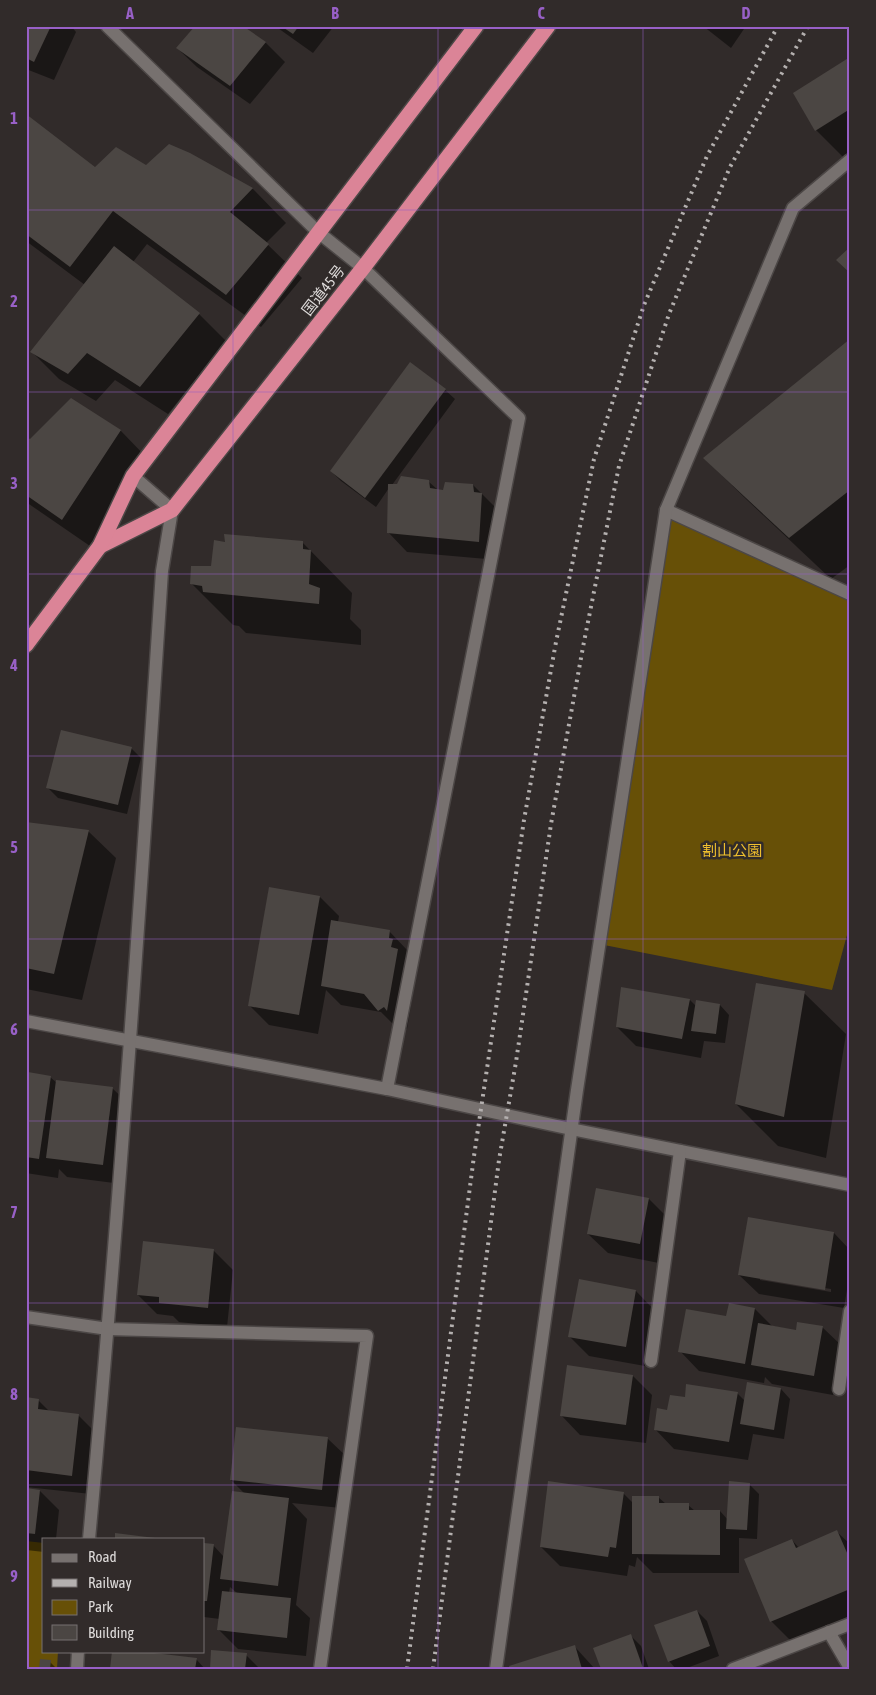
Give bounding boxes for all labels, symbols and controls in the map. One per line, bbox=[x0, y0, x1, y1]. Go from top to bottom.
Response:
text: A bbox=[125, 4, 134, 22]
text: B bbox=[331, 4, 339, 22]
text: C bbox=[537, 4, 545, 22]
text: D bbox=[742, 4, 751, 22]
text: 1 bbox=[10, 109, 18, 127]
street label: 国道45号 bbox=[298, 261, 348, 319]
text: 2 bbox=[10, 292, 18, 310]
text: 3 bbox=[10, 474, 18, 492]
text: 4 bbox=[9, 656, 18, 674]
text: 5 bbox=[10, 838, 18, 856]
park label: 割山公園 bbox=[702, 842, 762, 859]
text: 6 bbox=[10, 1020, 18, 1038]
text: 7 bbox=[10, 1203, 18, 1221]
text: 8 bbox=[10, 1385, 18, 1403]
legend bbox=[42, 1538, 205, 1652]
text: Road bbox=[88, 1548, 117, 1565]
text: 9 bbox=[10, 1567, 18, 1585]
text: Railway bbox=[88, 1574, 132, 1591]
text: Park bbox=[88, 1598, 113, 1615]
text: Building bbox=[88, 1624, 134, 1641]

